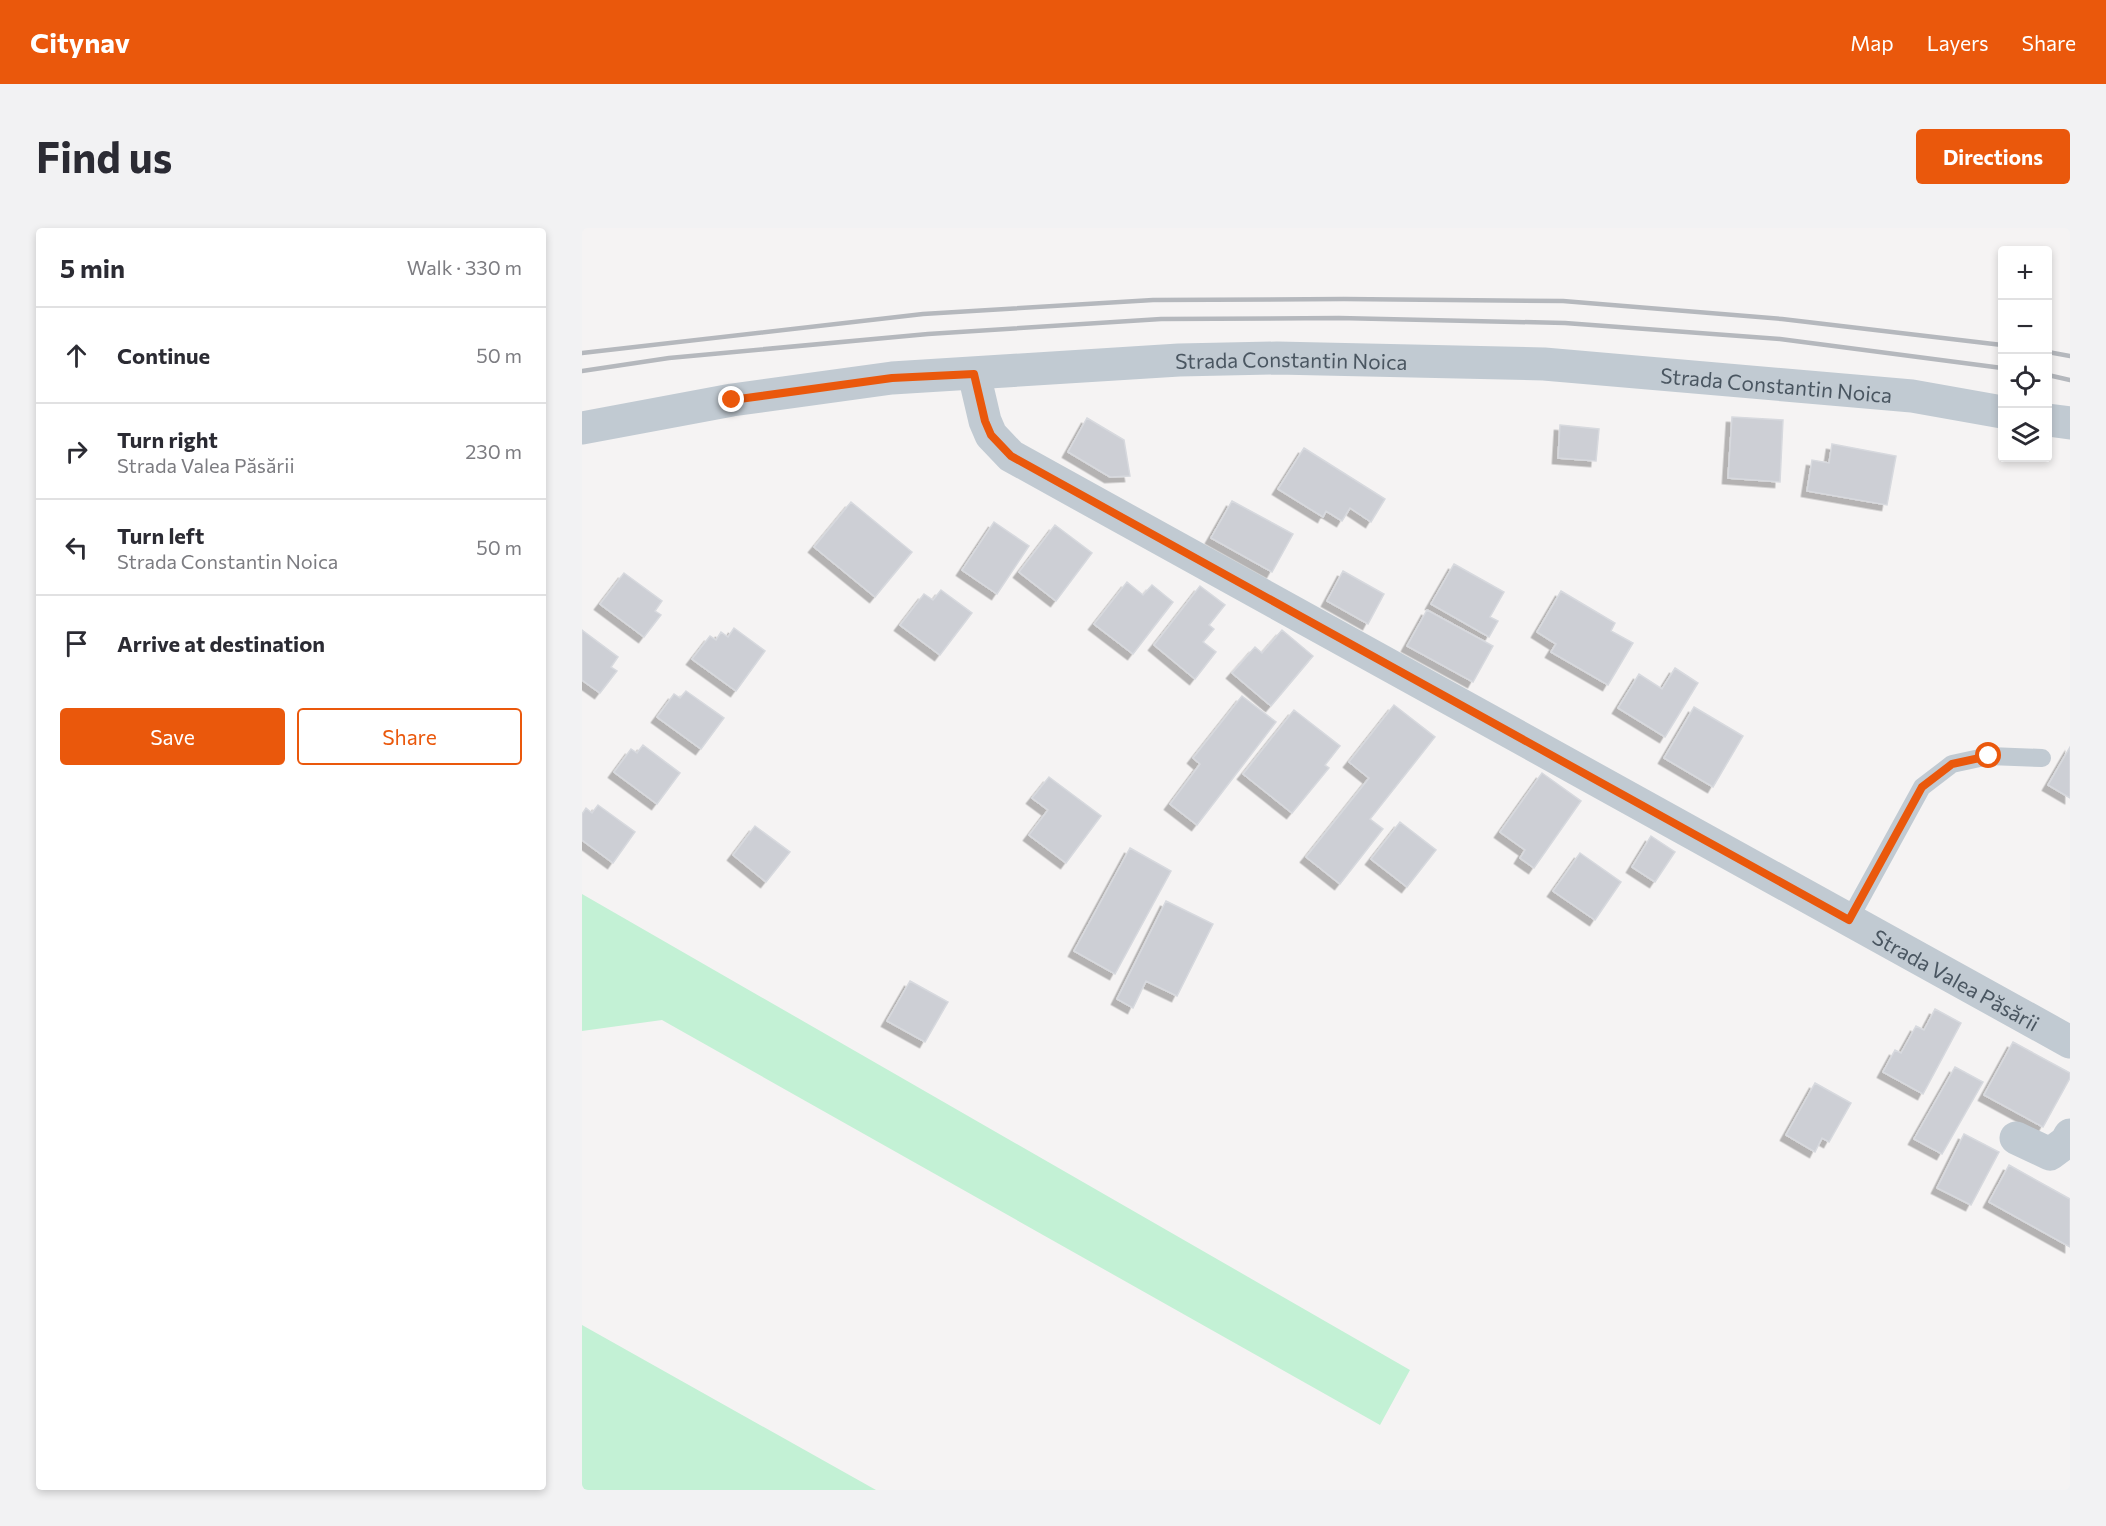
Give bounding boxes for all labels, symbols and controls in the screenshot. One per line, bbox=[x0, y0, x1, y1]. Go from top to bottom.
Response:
text: Citynav bbox=[30, 25, 130, 59]
text: Map bbox=[1850, 30, 1894, 55]
text: Layers bbox=[1927, 30, 1989, 55]
text: Share bbox=[2022, 30, 2076, 55]
button: Directions bbox=[1916, 129, 2070, 184]
text: Find us bbox=[36, 130, 172, 182]
map controls bbox=[1998, 246, 2052, 462]
button: + bbox=[1998, 246, 2052, 300]
text: 5 min bbox=[60, 252, 125, 283]
text: Walk · 330 m bbox=[407, 255, 522, 279]
button: − bbox=[1998, 300, 2052, 354]
icon: ahead bbox=[60, 339, 93, 372]
text: Continue bbox=[117, 342, 210, 369]
text: 50 m bbox=[476, 343, 522, 367]
street label: Strada Constantin Noica bbox=[1175, 345, 1408, 373]
button: locate bbox=[1998, 354, 2052, 408]
street label: Strada Constantin Noica bbox=[1659, 362, 1893, 407]
route end bbox=[718, 386, 744, 412]
button: layers bbox=[1998, 408, 2052, 462]
text: Turn right bbox=[117, 426, 218, 453]
icon: right bbox=[60, 435, 93, 468]
text: 230 m bbox=[465, 439, 522, 463]
text: Strada Valea Păsării bbox=[117, 453, 295, 477]
text: Turn left bbox=[117, 522, 204, 549]
icon: left bbox=[60, 531, 93, 564]
text: 50 m bbox=[476, 535, 522, 559]
text: Strada Constantin Noica bbox=[117, 549, 338, 573]
icon: arrive bbox=[60, 627, 93, 660]
text: Arrive at destination bbox=[117, 630, 325, 657]
button: Save bbox=[60, 708, 285, 765]
button: Share bbox=[297, 708, 522, 765]
route start bbox=[1975, 742, 2001, 768]
street label: Strada Valea Păsării bbox=[1869, 923, 2044, 1035]

